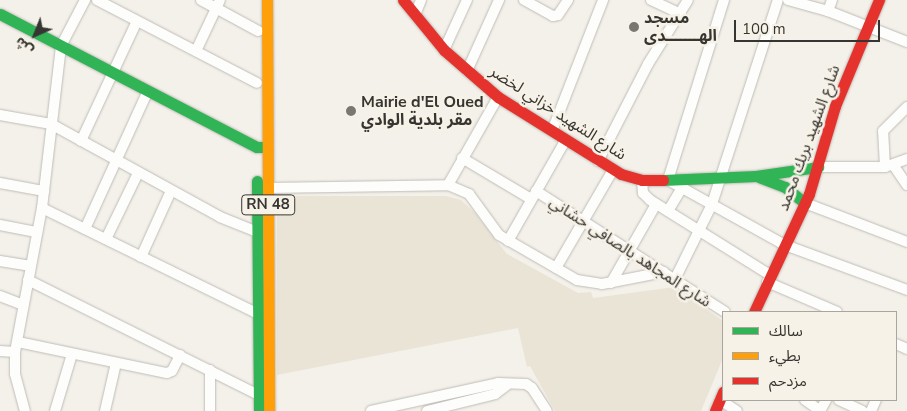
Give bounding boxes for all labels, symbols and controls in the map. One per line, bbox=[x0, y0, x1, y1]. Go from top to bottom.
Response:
place label: مسجد الهـــــــدى bbox=[644, 8, 717, 46]
north arrow bbox=[10, 10, 60, 60]
scale bar bbox=[737, 10, 883, 42]
text: 100 m bbox=[742, 19, 786, 39]
marker: مسجد الهـــــــدى bbox=[628, 21, 640, 33]
text: ش bbox=[11, 33, 38, 60]
street label: شارع الشهيد خزاني لخضر bbox=[486, 62, 630, 164]
street label: شارع الشهيد بريك محمد bbox=[774, 62, 844, 214]
place label: Mairie d'El Oued مقر بلدية الوادي bbox=[361, 92, 484, 130]
marker: Mairie d'El Oued مقر بلدية الوادي bbox=[345, 105, 357, 117]
road number: RN 48 bbox=[240, 192, 296, 218]
street label: شارع المجاهد بالصافي حشاني bbox=[546, 193, 714, 311]
legend bbox=[722, 311, 897, 401]
text: سالك bbox=[769, 321, 803, 341]
text: بطيء bbox=[769, 346, 801, 366]
text: مزدحم bbox=[769, 371, 807, 391]

